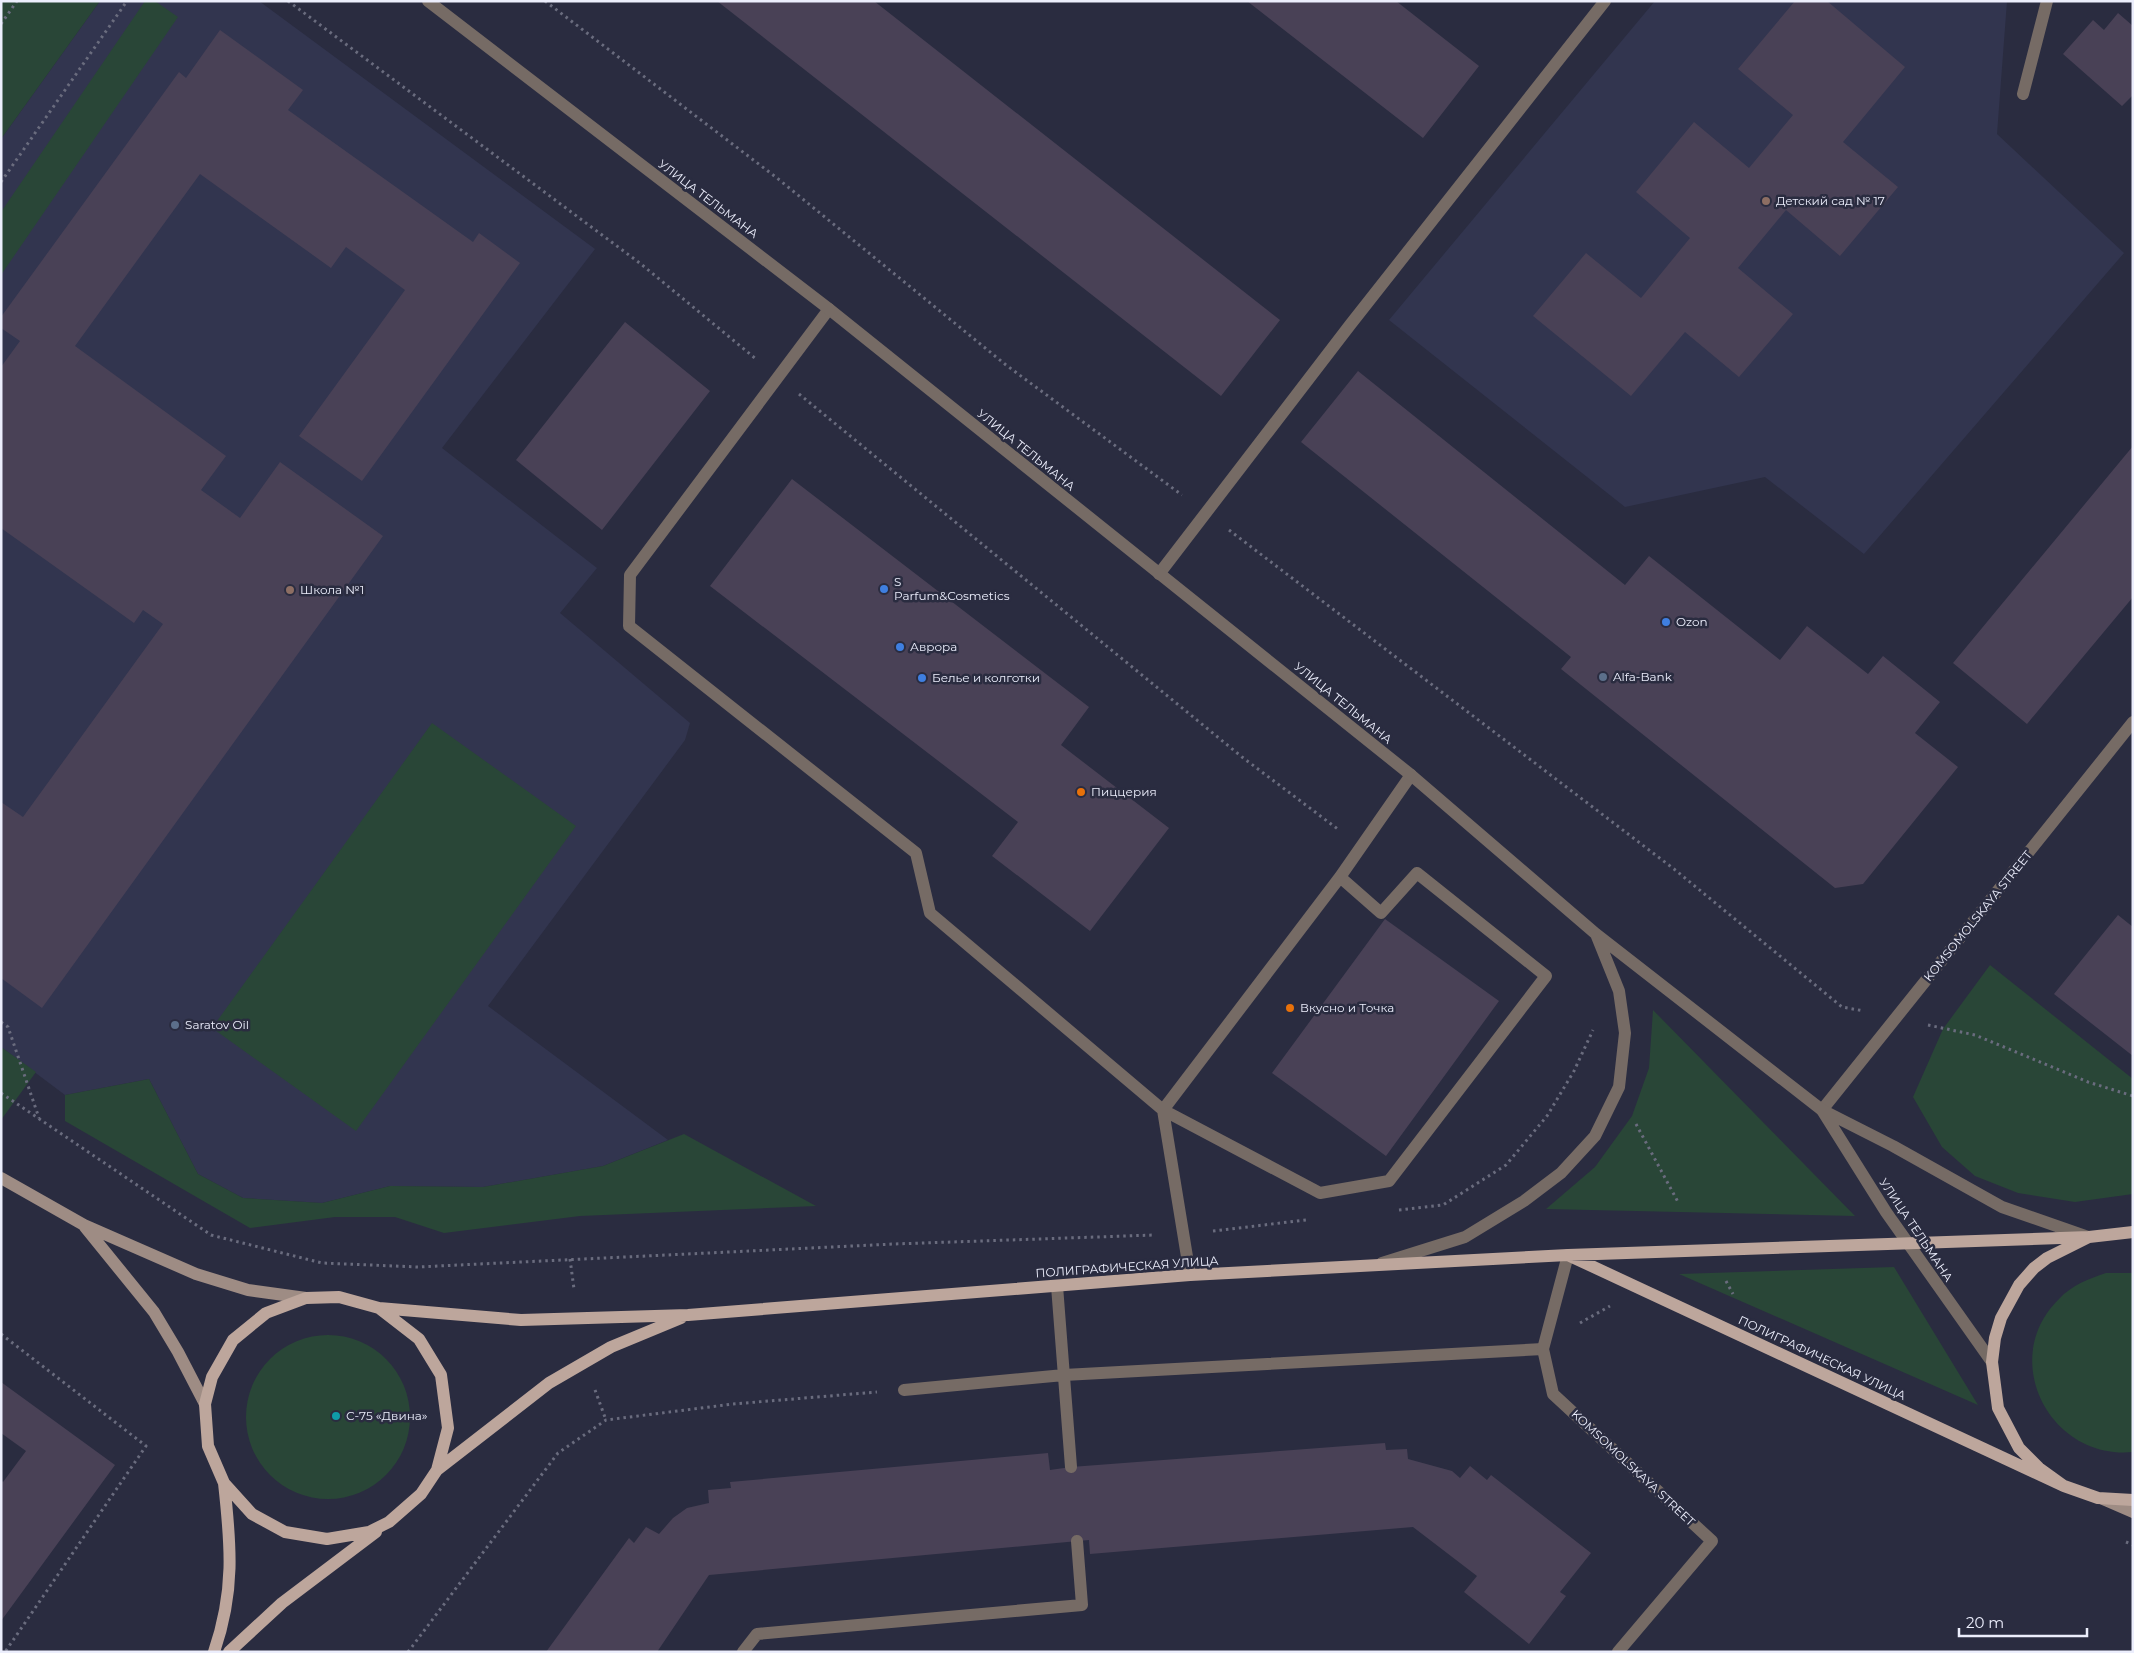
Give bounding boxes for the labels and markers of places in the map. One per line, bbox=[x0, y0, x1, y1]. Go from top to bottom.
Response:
place label: Детский сад № 17 bbox=[1776, 193, 1885, 208]
marker: Детский сад № 17 bbox=[1760, 195, 1772, 207]
place label: S Parfum&Cosmetics bbox=[894, 574, 1010, 603]
place label: Школа №1 bbox=[300, 582, 364, 597]
marker: S Parfum&Cosmetics bbox=[878, 583, 890, 595]
marker: Школа №1 bbox=[284, 584, 296, 596]
place label: Ozon bbox=[1676, 614, 1708, 629]
marker: Ozon bbox=[1660, 616, 1672, 628]
place label: Аврора bbox=[910, 639, 957, 654]
marker: Аврора bbox=[894, 641, 906, 653]
place label: Alfa-Bank bbox=[1613, 669, 1673, 684]
place label: Белье и колготки bbox=[932, 670, 1040, 685]
marker: Alfa-Bank bbox=[1597, 671, 1609, 683]
marker: Белье и колготки bbox=[916, 672, 928, 684]
place label: Пиццерия bbox=[1091, 784, 1157, 799]
marker: Пиццерия bbox=[1075, 786, 1087, 798]
place label: Вкусно и Точка bbox=[1300, 1000, 1394, 1015]
marker: Вкусно и Точка bbox=[1284, 1002, 1296, 1014]
place label: Saratov Oil bbox=[185, 1017, 249, 1032]
marker: Saratov Oil bbox=[169, 1019, 181, 1031]
place label: С-75 «Двина» bbox=[346, 1408, 428, 1423]
marker: С-75 «Двина» bbox=[330, 1410, 342, 1422]

